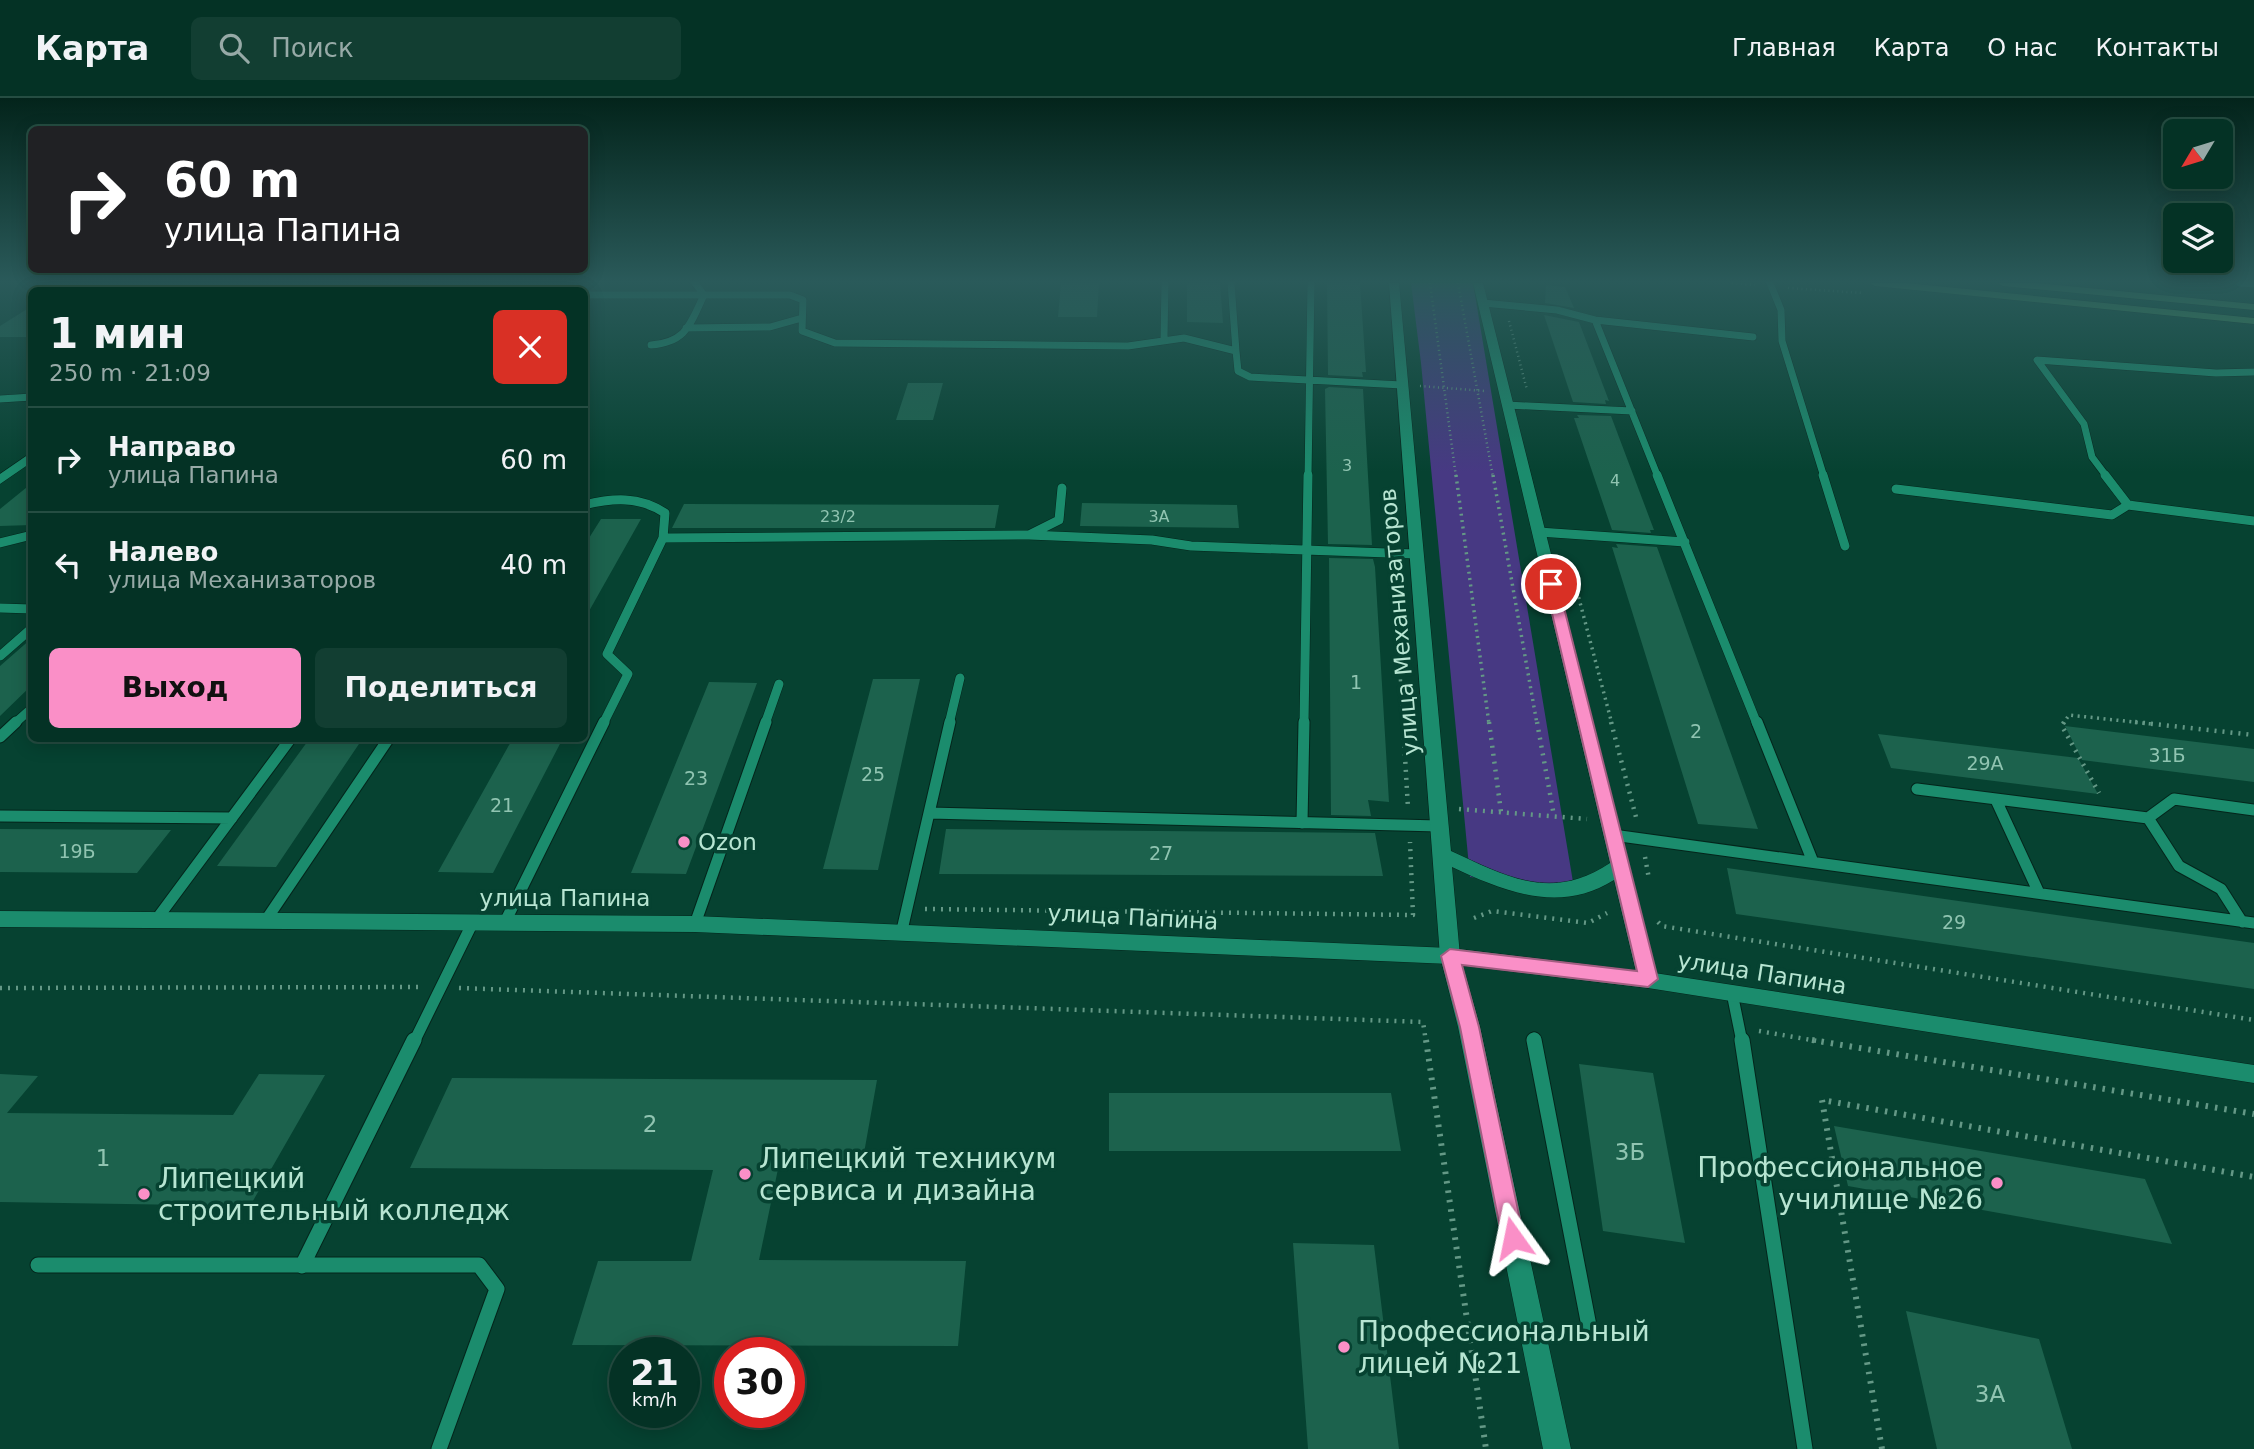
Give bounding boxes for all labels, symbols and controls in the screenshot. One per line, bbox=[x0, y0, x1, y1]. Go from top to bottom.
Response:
search box bbox=[191, 17, 681, 80]
text: Карта bbox=[35, 29, 149, 68]
icon: search bbox=[215, 29, 253, 67]
text: Поиск bbox=[271, 33, 354, 63]
text: Главная bbox=[1732, 34, 1836, 62]
text: Карта bbox=[1874, 34, 1949, 62]
text: О нас bbox=[1987, 34, 2057, 62]
text: Контакты bbox=[2095, 34, 2219, 62]
north arrow bbox=[2163, 119, 2233, 189]
map controls bbox=[2163, 119, 2233, 273]
text: 60 m bbox=[164, 152, 300, 209]
icon: right bbox=[49, 154, 140, 245]
button: layers bbox=[2163, 203, 2233, 273]
text: улица Папина bbox=[164, 211, 402, 249]
text: 1 мин bbox=[49, 309, 186, 358]
button: close bbox=[493, 310, 567, 384]
text: 250 m · 21:09 bbox=[49, 360, 211, 386]
text: Направо bbox=[108, 432, 236, 462]
icon: right bbox=[49, 441, 87, 479]
text: 60 m bbox=[500, 445, 567, 475]
house number: 3 bbox=[1342, 456, 1352, 475]
text: улица Папина bbox=[108, 462, 279, 488]
house number: 4 bbox=[1610, 471, 1620, 490]
street label: улица Механизаторов bbox=[1374, 487, 1424, 757]
house number: 23/2 bbox=[820, 507, 856, 526]
house number: 3А bbox=[1148, 507, 1170, 526]
text: Налево bbox=[108, 537, 218, 567]
icon: left bbox=[49, 546, 87, 584]
text: 40 m bbox=[500, 550, 567, 580]
pin bbox=[1521, 554, 1581, 614]
icon: arrive bbox=[1532, 565, 1570, 603]
text: улица Механизаторов bbox=[108, 567, 376, 593]
button: Выход bbox=[49, 648, 301, 728]
button: Поделиться bbox=[315, 648, 567, 728]
house number: 1 bbox=[1350, 671, 1362, 693]
house number: 2 bbox=[1690, 720, 1702, 742]
house number: 31Б bbox=[2148, 744, 2186, 766]
house number: 29А bbox=[1966, 752, 2004, 774]
house number: 25 bbox=[861, 763, 885, 785]
house number: 23 bbox=[684, 767, 708, 789]
house number: 21 bbox=[490, 794, 514, 816]
place label: Ozon bbox=[698, 829, 757, 855]
marker: Ozon bbox=[676, 834, 692, 850]
house number: 19Б bbox=[58, 840, 96, 862]
house number: 27 bbox=[1149, 842, 1173, 864]
street label: улица Папина bbox=[480, 885, 650, 911]
street label: улица Папина bbox=[1047, 900, 1219, 934]
house number: 29 bbox=[1942, 911, 1966, 933]
street label: улица Папина bbox=[1676, 947, 1848, 999]
house number: 2 bbox=[643, 1111, 657, 1137]
house number: 3Б bbox=[1615, 1139, 1645, 1165]
place label: Липецкий техникум сервиса и дизайна bbox=[759, 1142, 1056, 1207]
house number: 1 bbox=[96, 1145, 110, 1171]
place label: Профессиональное училище №26 bbox=[1697, 1151, 1983, 1216]
place label: Липецкий строительный колледж bbox=[158, 1162, 510, 1227]
marker: Липецкий техникум сервиса и дизайна bbox=[737, 1166, 753, 1182]
marker: Профессиональное училище №26 bbox=[1989, 1175, 2005, 1191]
marker: Липецкий строительный колледж bbox=[136, 1186, 152, 1202]
position arrow bbox=[1476, 1201, 1550, 1275]
place label: Профессиональный лицей №21 bbox=[1358, 1315, 1650, 1380]
speed limit sign: 30 bbox=[714, 1337, 805, 1428]
marker: Профессиональный лицей №21 bbox=[1336, 1339, 1352, 1355]
text: 21 bbox=[630, 1353, 679, 1393]
house number: 3А bbox=[1975, 1381, 2005, 1407]
text: km/h bbox=[632, 1389, 677, 1410]

